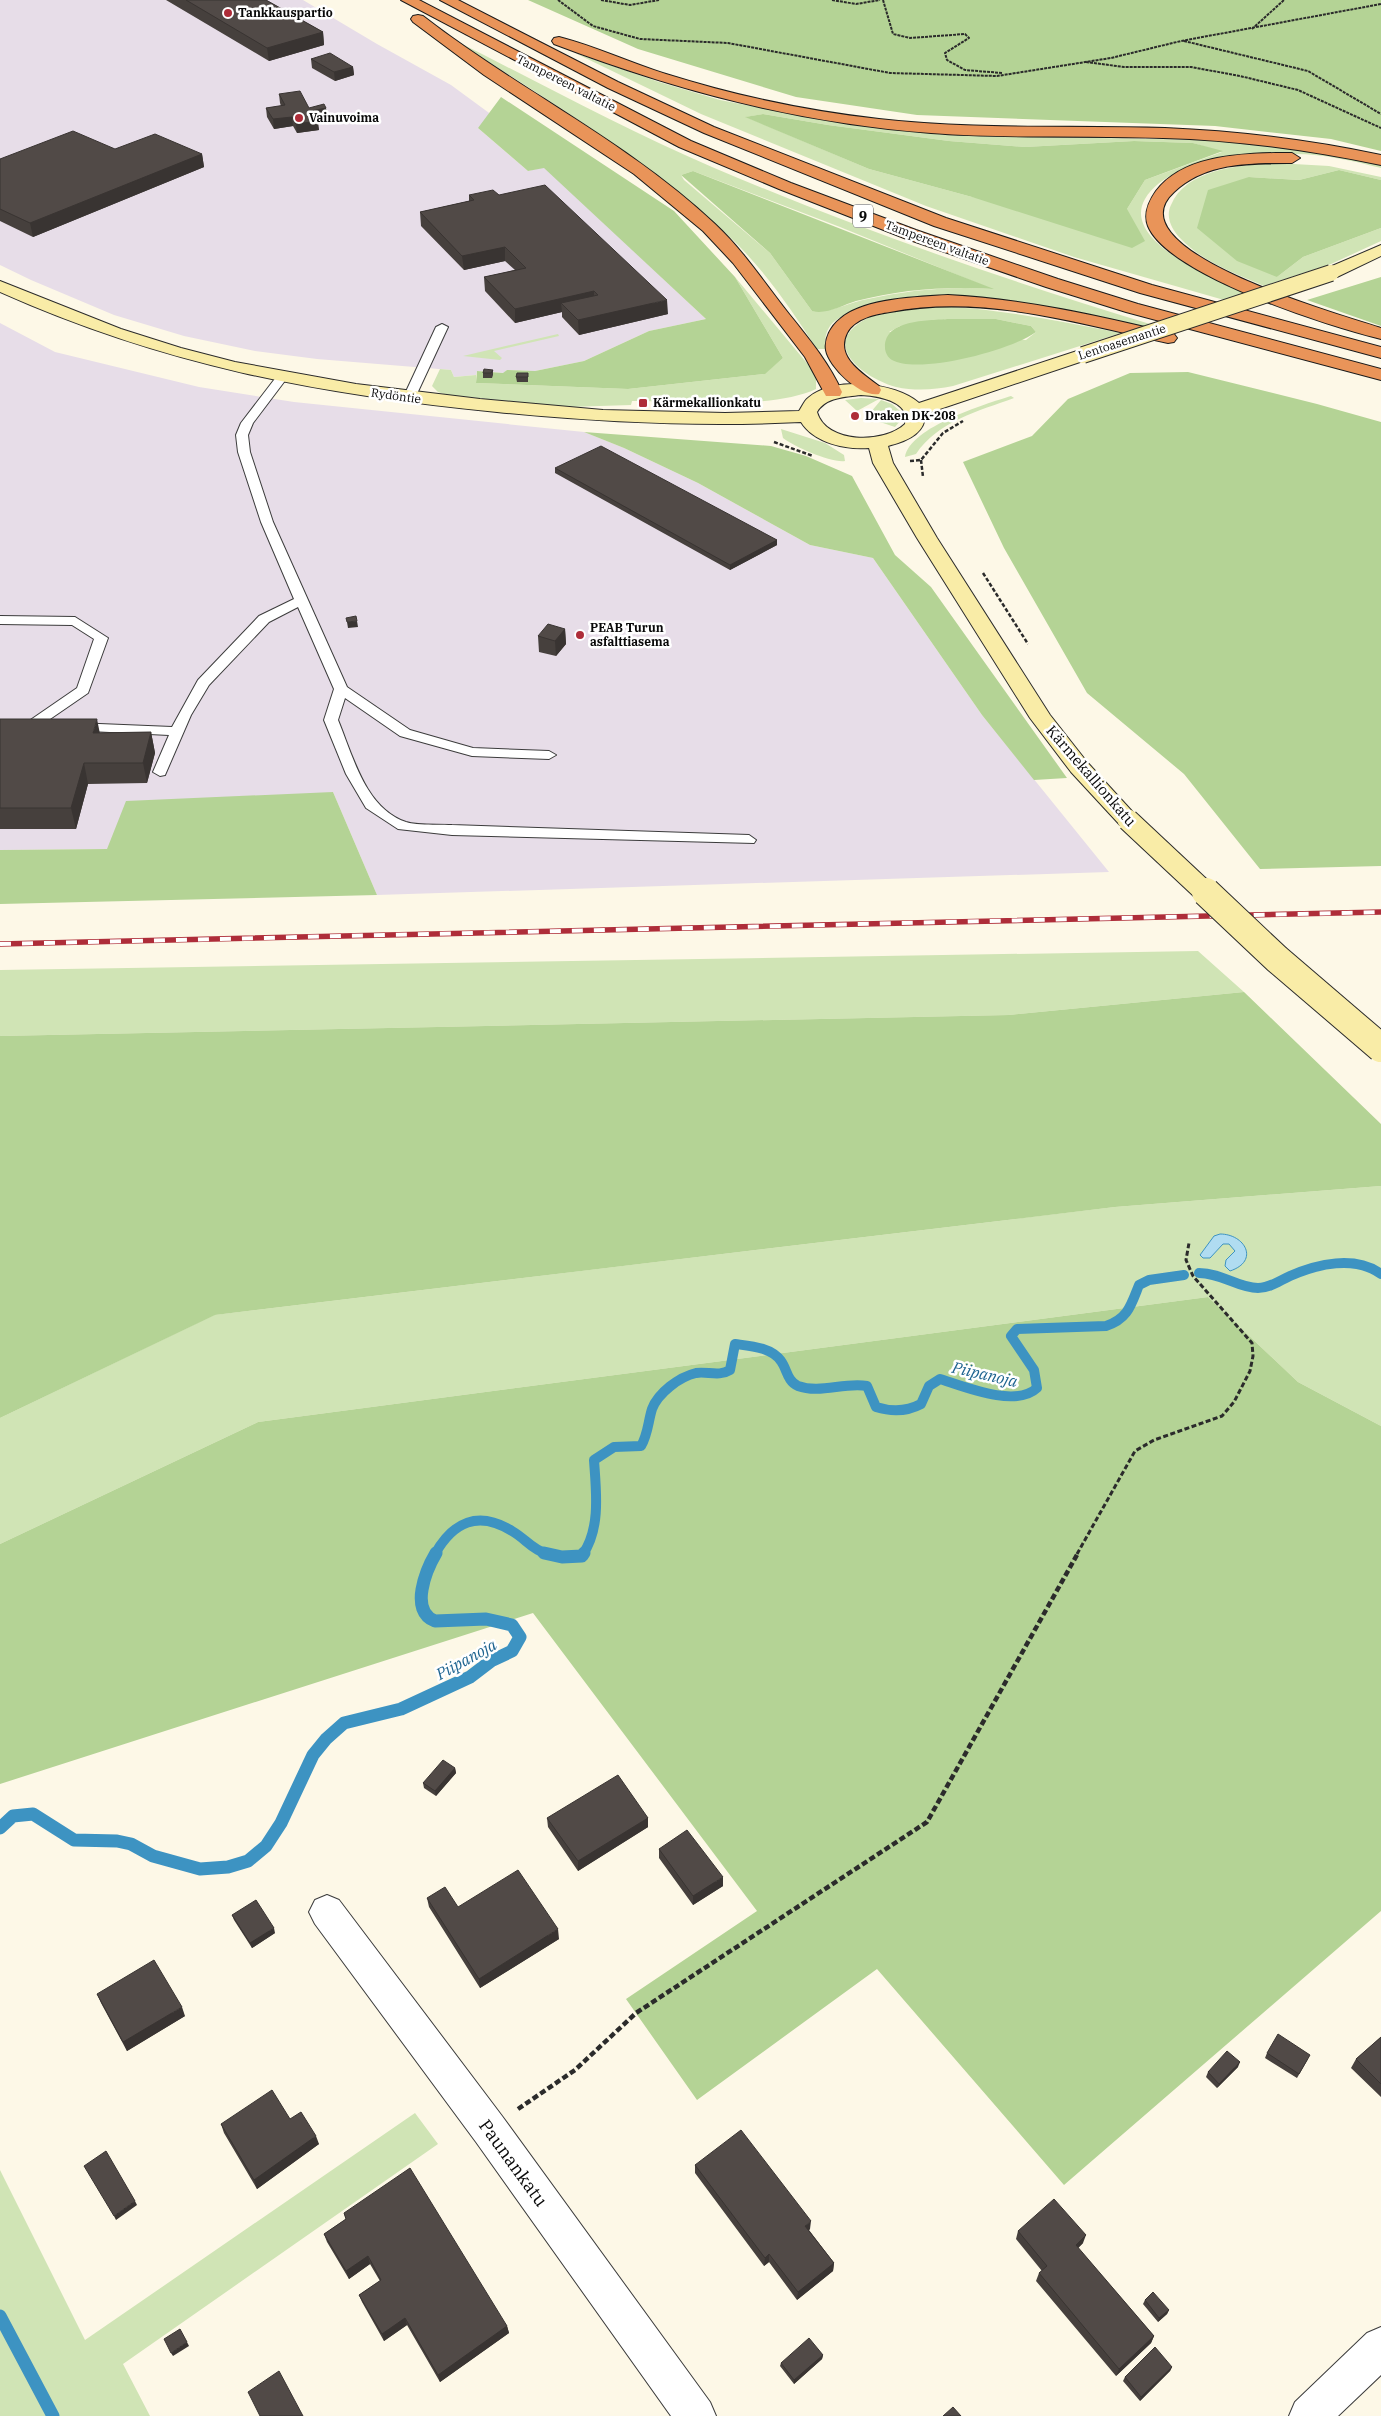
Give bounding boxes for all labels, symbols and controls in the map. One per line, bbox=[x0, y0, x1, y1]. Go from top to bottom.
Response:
place label: Tankkauspartio bbox=[238, 5, 333, 20]
marker: Tankkauspartio bbox=[222, 7, 234, 19]
street label: Tampereen valtatie bbox=[514, 51, 618, 114]
place label: Vainuvoima bbox=[309, 110, 379, 125]
marker: Vainuvoima bbox=[293, 112, 305, 124]
road number: 9 bbox=[853, 205, 873, 228]
street label: Tampereen valtatie bbox=[883, 217, 991, 268]
street label: Lentoasemantie bbox=[1076, 320, 1168, 363]
street label: Rydöntie bbox=[370, 385, 422, 406]
place label: Kärmekallionkatu bbox=[653, 395, 761, 410]
marker: Kärmekallionkatu bbox=[637, 397, 649, 409]
place label: Draken DK-208 bbox=[865, 408, 956, 423]
marker: Draken DK-208 bbox=[849, 410, 861, 422]
place label: PEAB Turun asfalttiasema bbox=[590, 620, 670, 649]
marker: PEAB Turun asfalttiasema bbox=[574, 629, 586, 641]
street label: Kärmekallionkatu bbox=[1042, 721, 1140, 830]
water label: Piipanoja bbox=[949, 1357, 1020, 1391]
water label: Piipanoja bbox=[431, 1634, 500, 1684]
street label: Paunankatu bbox=[474, 2115, 553, 2211]

